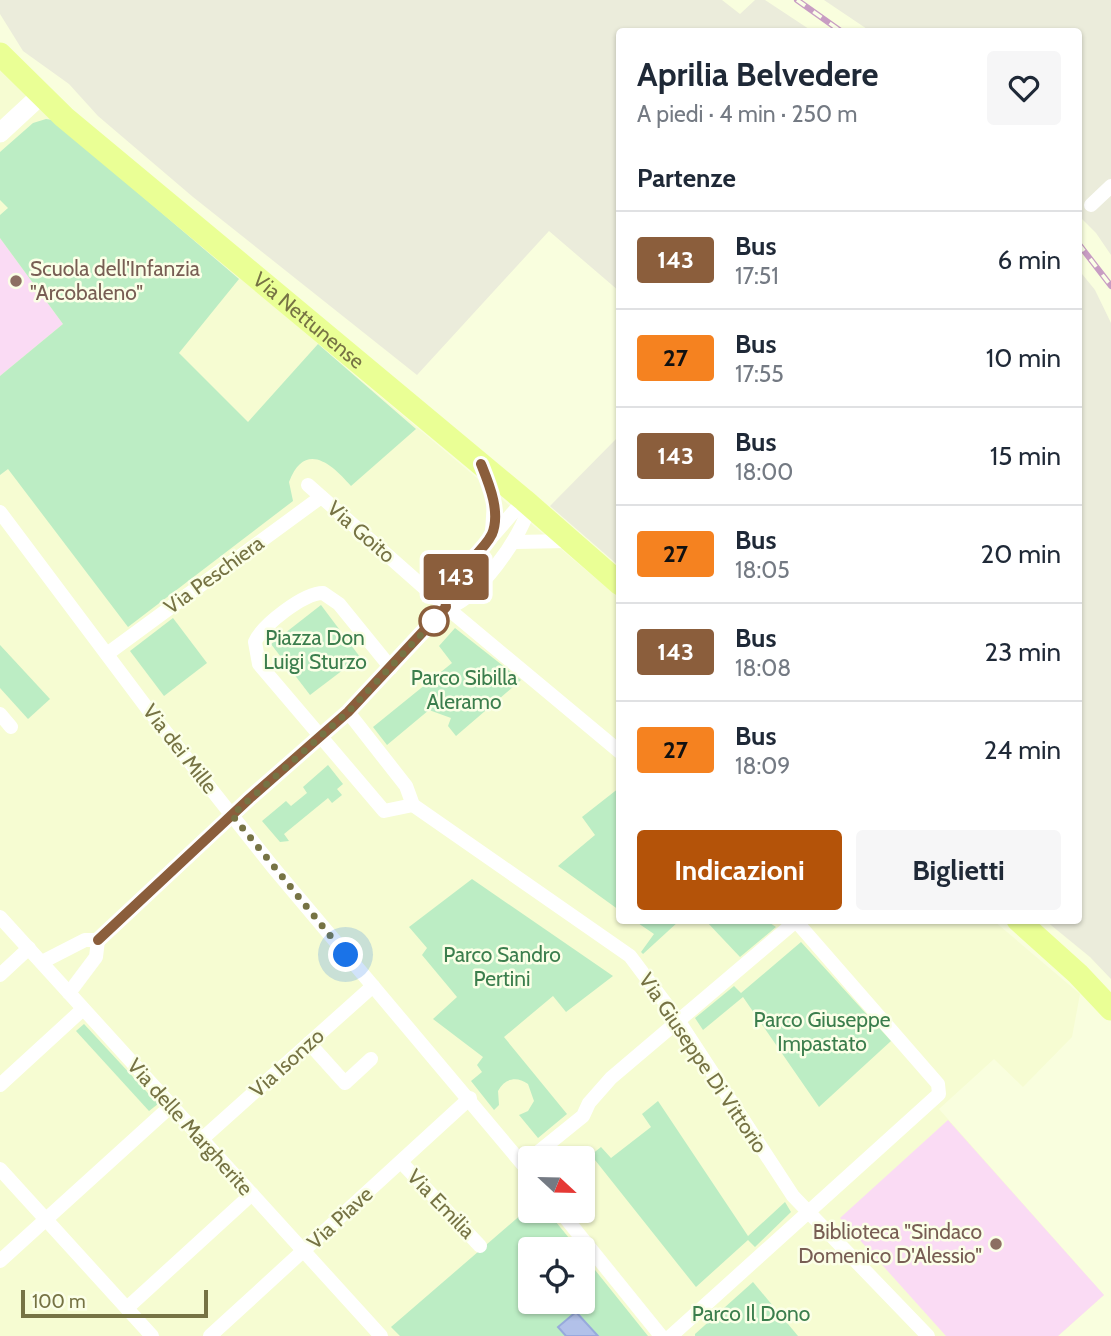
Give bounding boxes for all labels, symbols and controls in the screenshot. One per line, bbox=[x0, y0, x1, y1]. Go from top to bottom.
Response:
button: heart bbox=[987, 51, 1061, 125]
text: Aprilia Belvedere bbox=[637, 54, 878, 94]
text: A piedi · 4 min · 250 m bbox=[637, 100, 857, 128]
text: Partenze bbox=[637, 162, 736, 194]
text: Bus bbox=[735, 230, 776, 262]
text: 6 min bbox=[998, 244, 1061, 276]
text: 143 bbox=[657, 245, 694, 274]
place label: Scuola dell'Infanzia "Arcobaleno" bbox=[30, 256, 200, 305]
text: 17:51 bbox=[735, 262, 779, 290]
street label: Via Nettunense bbox=[248, 267, 370, 374]
marker: Scuola dell'Infanzia "Arcobaleno" bbox=[8, 273, 24, 289]
text: Bus bbox=[735, 328, 776, 360]
text: 10 min bbox=[986, 342, 1061, 374]
text: 27 bbox=[663, 343, 688, 372]
text: 17:55 bbox=[735, 360, 784, 388]
text: Bus bbox=[735, 426, 776, 458]
text: 15 min bbox=[990, 440, 1061, 472]
text: 143 bbox=[657, 441, 694, 470]
text: 18:00 bbox=[735, 458, 793, 486]
street label: Via Goito bbox=[322, 495, 400, 568]
text: Bus bbox=[735, 524, 776, 556]
street label: Via Peschiera bbox=[159, 530, 268, 619]
text: 20 min bbox=[981, 538, 1061, 570]
text: 27 bbox=[663, 539, 688, 568]
line badge: 143 bbox=[416, 554, 496, 600]
text: 18:05 bbox=[735, 556, 790, 584]
text: 143 bbox=[438, 562, 474, 591]
unlabelled marker bbox=[419, 606, 449, 636]
text: Bus bbox=[735, 622, 776, 654]
park label: Piazza Don Luigi Sturzo bbox=[263, 625, 367, 674]
text: 23 min bbox=[985, 636, 1061, 668]
text: 143 bbox=[657, 637, 694, 666]
text: 18:08 bbox=[735, 654, 791, 682]
park label: Parco Sibilla Aleramo bbox=[411, 665, 517, 714]
street label: Via dei Mille bbox=[138, 699, 223, 799]
text: Bus bbox=[735, 720, 776, 752]
text: 24 min bbox=[984, 734, 1061, 766]
text: 27 bbox=[663, 735, 688, 764]
text: 18:09 bbox=[735, 752, 790, 780]
button: Indicazioni bbox=[637, 830, 842, 910]
button: Biglietti bbox=[856, 830, 1061, 910]
your location bbox=[328, 937, 363, 972]
park label: Parco Sandro Pertini bbox=[443, 942, 561, 991]
street label: Via Giuseppe Di Vittorio bbox=[634, 968, 773, 1157]
park label: Parco Giuseppe Impastato bbox=[754, 1007, 891, 1056]
street label: Via Isonzo bbox=[244, 1023, 329, 1102]
street label: Via delle Margherite bbox=[122, 1053, 259, 1200]
north arrow bbox=[518, 1146, 595, 1223]
map controls bbox=[518, 1146, 595, 1314]
street label: Via Emilia bbox=[402, 1164, 480, 1244]
street label: Via Piave bbox=[302, 1181, 378, 1254]
place label: Biblioteca "Sindaco Domenico D'Alessio" bbox=[798, 1219, 982, 1268]
marker: Biblioteca "Sindaco Domenico D'Alessio" bbox=[988, 1236, 1004, 1252]
button: locate bbox=[518, 1237, 595, 1314]
scale bar bbox=[21, 1287, 208, 1319]
text: 100 m bbox=[32, 1290, 86, 1313]
park label: Parco Il Dono bbox=[692, 1301, 810, 1326]

